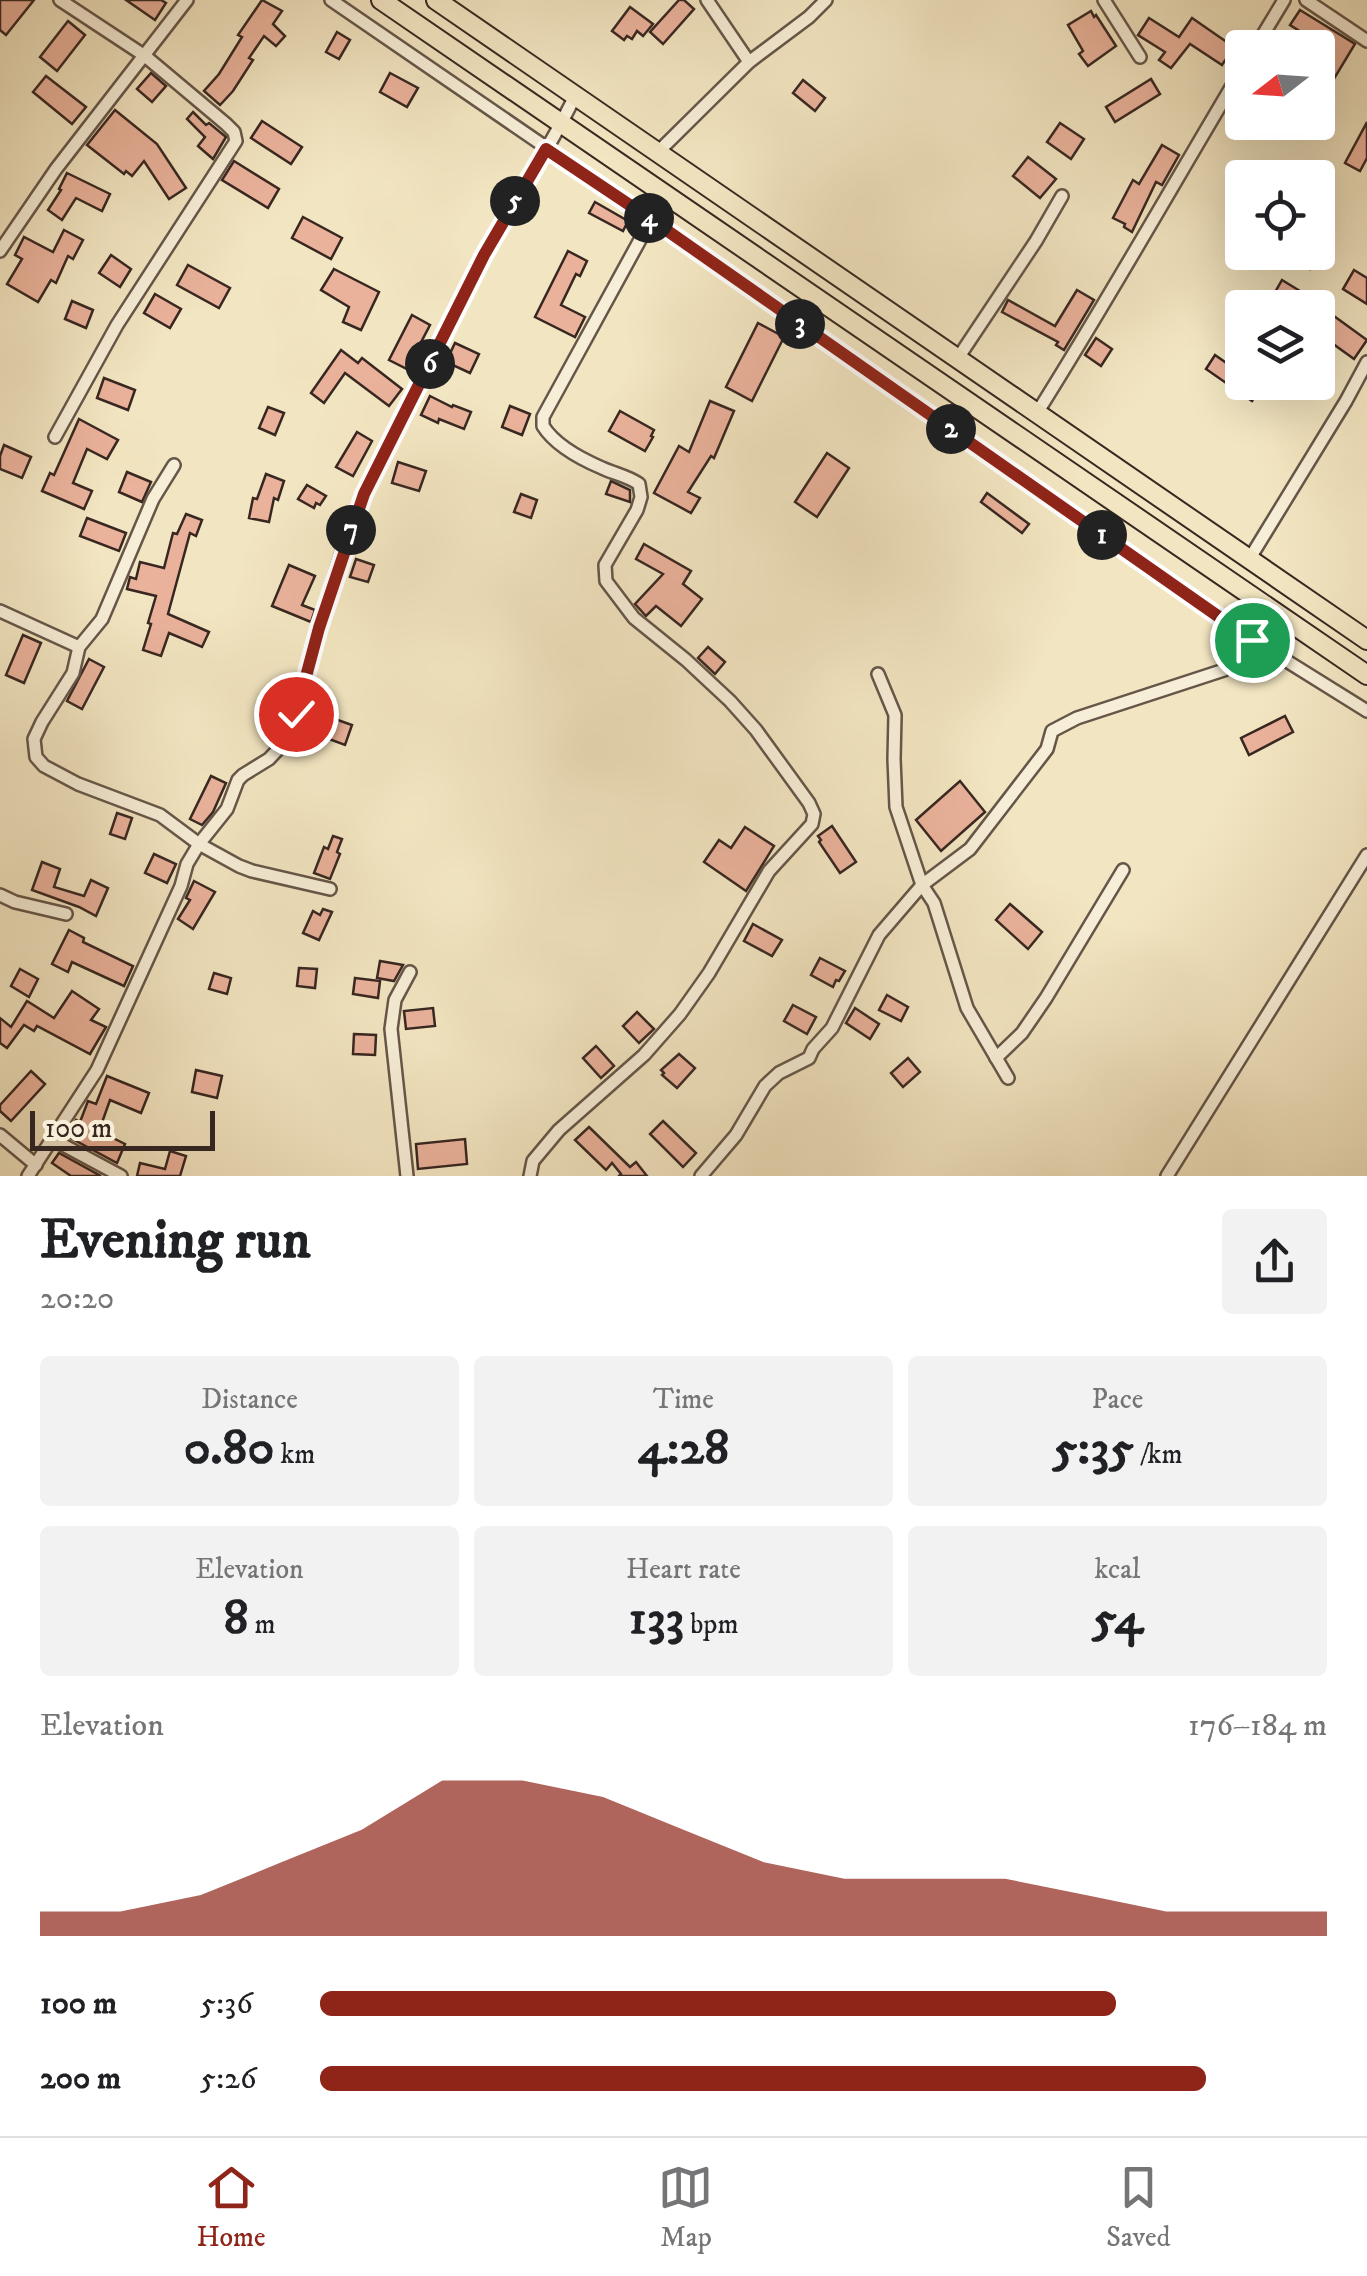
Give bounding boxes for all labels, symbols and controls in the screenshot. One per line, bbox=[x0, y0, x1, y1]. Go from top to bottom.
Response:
north arrow bbox=[1225, 30, 1335, 140]
map controls bbox=[1225, 30, 1335, 400]
button: locate bbox=[1225, 160, 1335, 270]
pin: 5 bbox=[490, 176, 540, 226]
text: 5 bbox=[508, 183, 522, 218]
pin: 4 bbox=[624, 193, 674, 243]
text: 4 bbox=[641, 200, 657, 235]
button: layers bbox=[1225, 290, 1335, 400]
pin: 3 bbox=[775, 299, 825, 349]
text: 3 bbox=[795, 306, 805, 341]
pin: 6 bbox=[405, 339, 455, 389]
text: 6 bbox=[423, 346, 437, 381]
pin: 2 bbox=[926, 404, 976, 454]
text: 2 bbox=[944, 411, 958, 446]
pin: 7 bbox=[326, 505, 376, 555]
pin: 1 bbox=[1077, 510, 1127, 560]
text: 7 bbox=[344, 512, 358, 547]
text: 1 bbox=[1097, 517, 1107, 552]
pin bbox=[1210, 598, 1295, 683]
icon: arrive bbox=[1225, 613, 1280, 668]
pin bbox=[254, 672, 339, 757]
icon: check bbox=[269, 687, 324, 742]
scale bar bbox=[30, 1106, 215, 1150]
text: 100 m bbox=[45, 1111, 112, 1146]
text: Evening run bbox=[40, 1207, 311, 1276]
button: share bbox=[1222, 1209, 1327, 1314]
text: 20:20 bbox=[40, 1279, 114, 1319]
text: Distance bbox=[201, 1382, 298, 1417]
text: Time bbox=[653, 1382, 714, 1417]
text: Pace bbox=[1092, 1382, 1143, 1417]
text: 0.80 bbox=[184, 1417, 274, 1480]
text: 4:28 bbox=[638, 1417, 729, 1480]
text: 5:35 bbox=[1053, 1417, 1134, 1480]
text: km bbox=[274, 1437, 315, 1472]
text: /km bbox=[1134, 1437, 1182, 1472]
text: Elevation bbox=[195, 1552, 304, 1587]
text: Heart rate bbox=[626, 1552, 741, 1587]
text: kcal bbox=[1095, 1552, 1140, 1587]
text: 8 bbox=[223, 1587, 248, 1650]
text: 133 bbox=[629, 1587, 684, 1650]
text: 54 bbox=[1092, 1587, 1143, 1650]
text: m bbox=[248, 1607, 276, 1642]
text: bpm bbox=[684, 1607, 738, 1642]
text: Elevation bbox=[40, 1706, 164, 1746]
text: 176–184 m bbox=[1188, 1706, 1327, 1746]
text: 100 m bbox=[40, 1984, 117, 2024]
text: 5:36 bbox=[200, 1984, 253, 2024]
text: 200 m bbox=[40, 2059, 121, 2099]
text: 5:26 bbox=[200, 2059, 257, 2099]
tab: Home bbox=[196, 2160, 266, 2255]
tab: Map bbox=[658, 2160, 713, 2255]
tab: Saved bbox=[1106, 2160, 1171, 2255]

